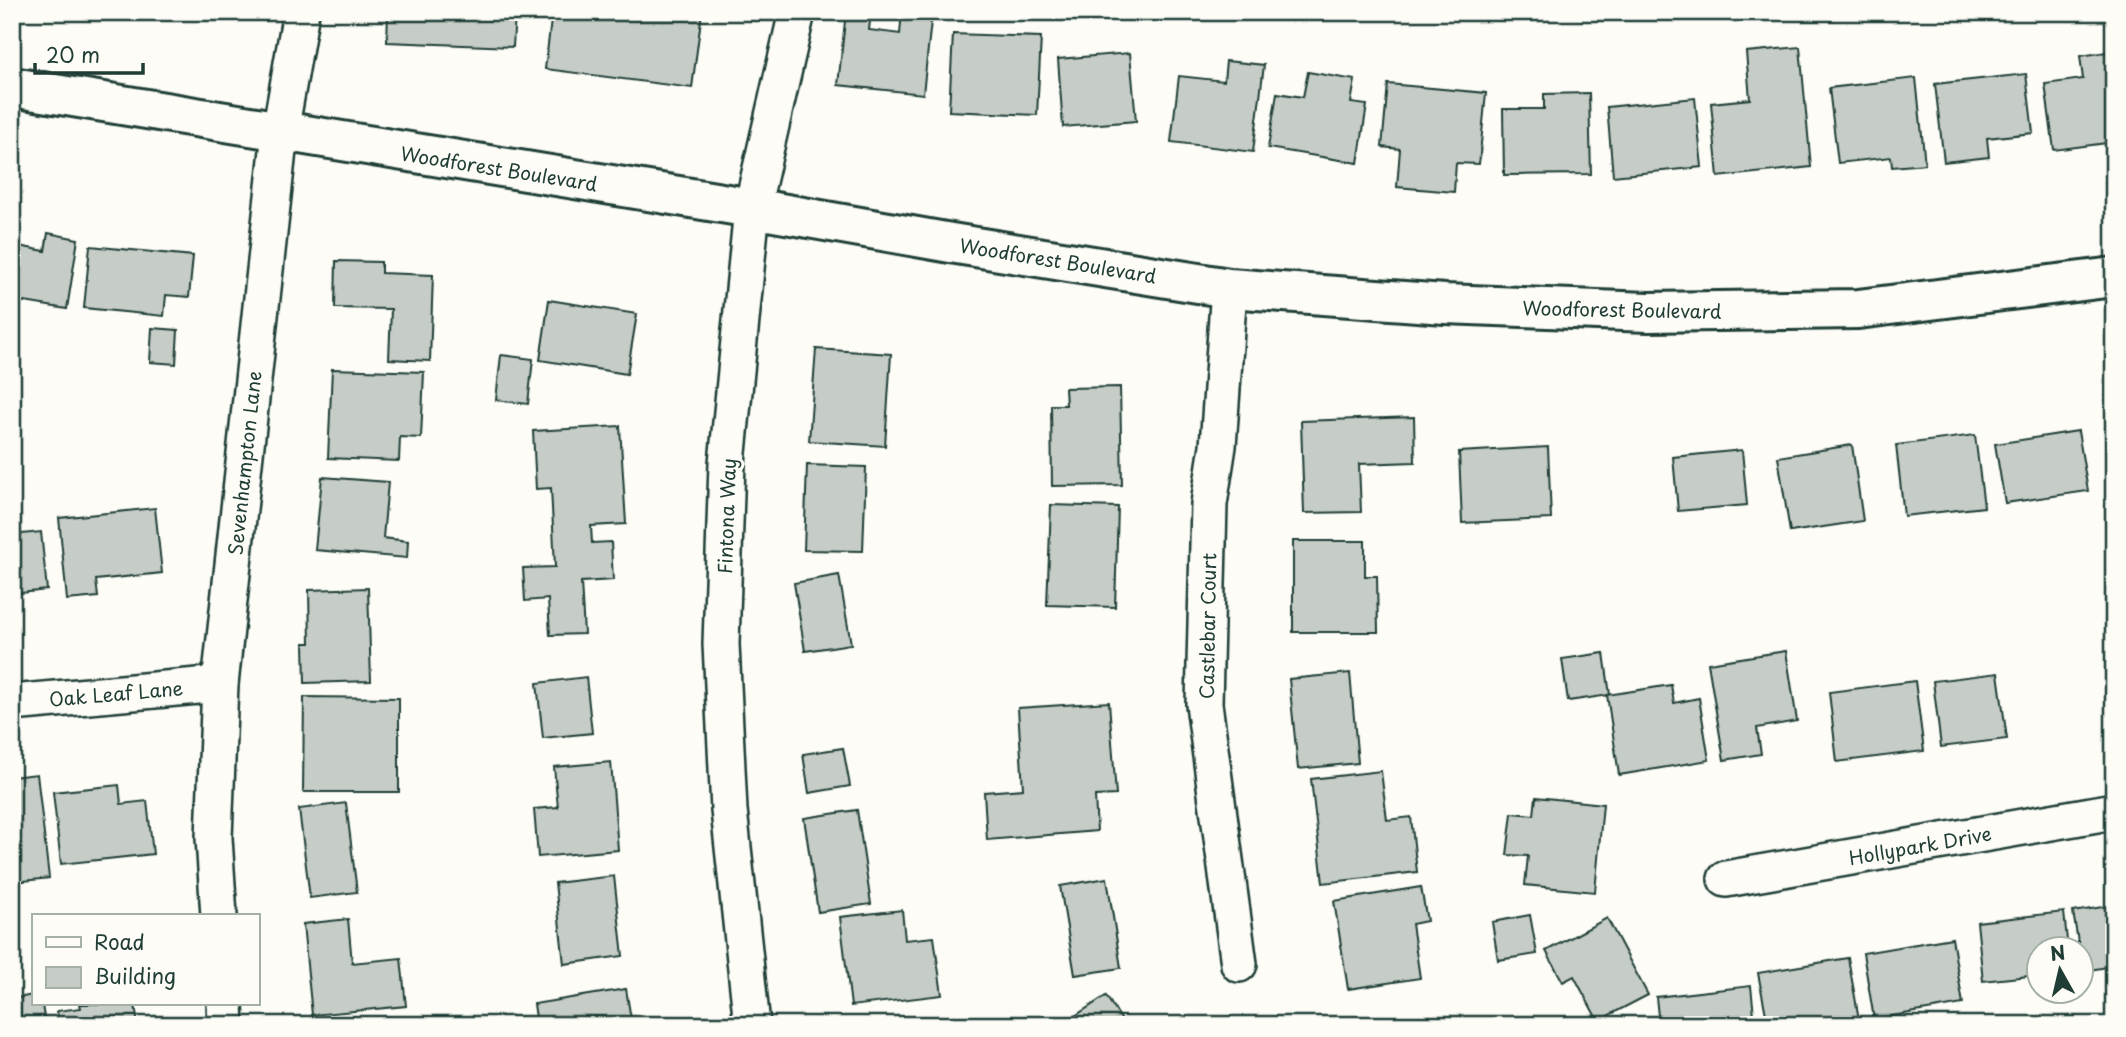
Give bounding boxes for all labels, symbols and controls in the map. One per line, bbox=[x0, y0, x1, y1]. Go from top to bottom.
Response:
scale bar bbox=[35, 32, 144, 76]
text: 20 m bbox=[46, 38, 100, 70]
street label: Woodforest Boulevard bbox=[398, 139, 600, 197]
street label: Woodforest Boulevard bbox=[957, 231, 1159, 289]
street label: Woodforest Boulevard bbox=[1522, 293, 1722, 325]
street label: Sevenhampton Lane bbox=[220, 370, 268, 556]
street label: Fintona Way bbox=[710, 457, 742, 575]
street label: Castlebar Court bbox=[1192, 552, 1222, 699]
street label: Oak Leaf Lane bbox=[48, 673, 184, 713]
street label: Hollypark Drive bbox=[1846, 819, 1994, 871]
legend bbox=[32, 914, 259, 1006]
text: Road bbox=[94, 925, 145, 957]
north arrow bbox=[2024, 936, 2094, 1006]
text: N bbox=[2048, 937, 2067, 967]
text: Building bbox=[94, 959, 176, 991]

